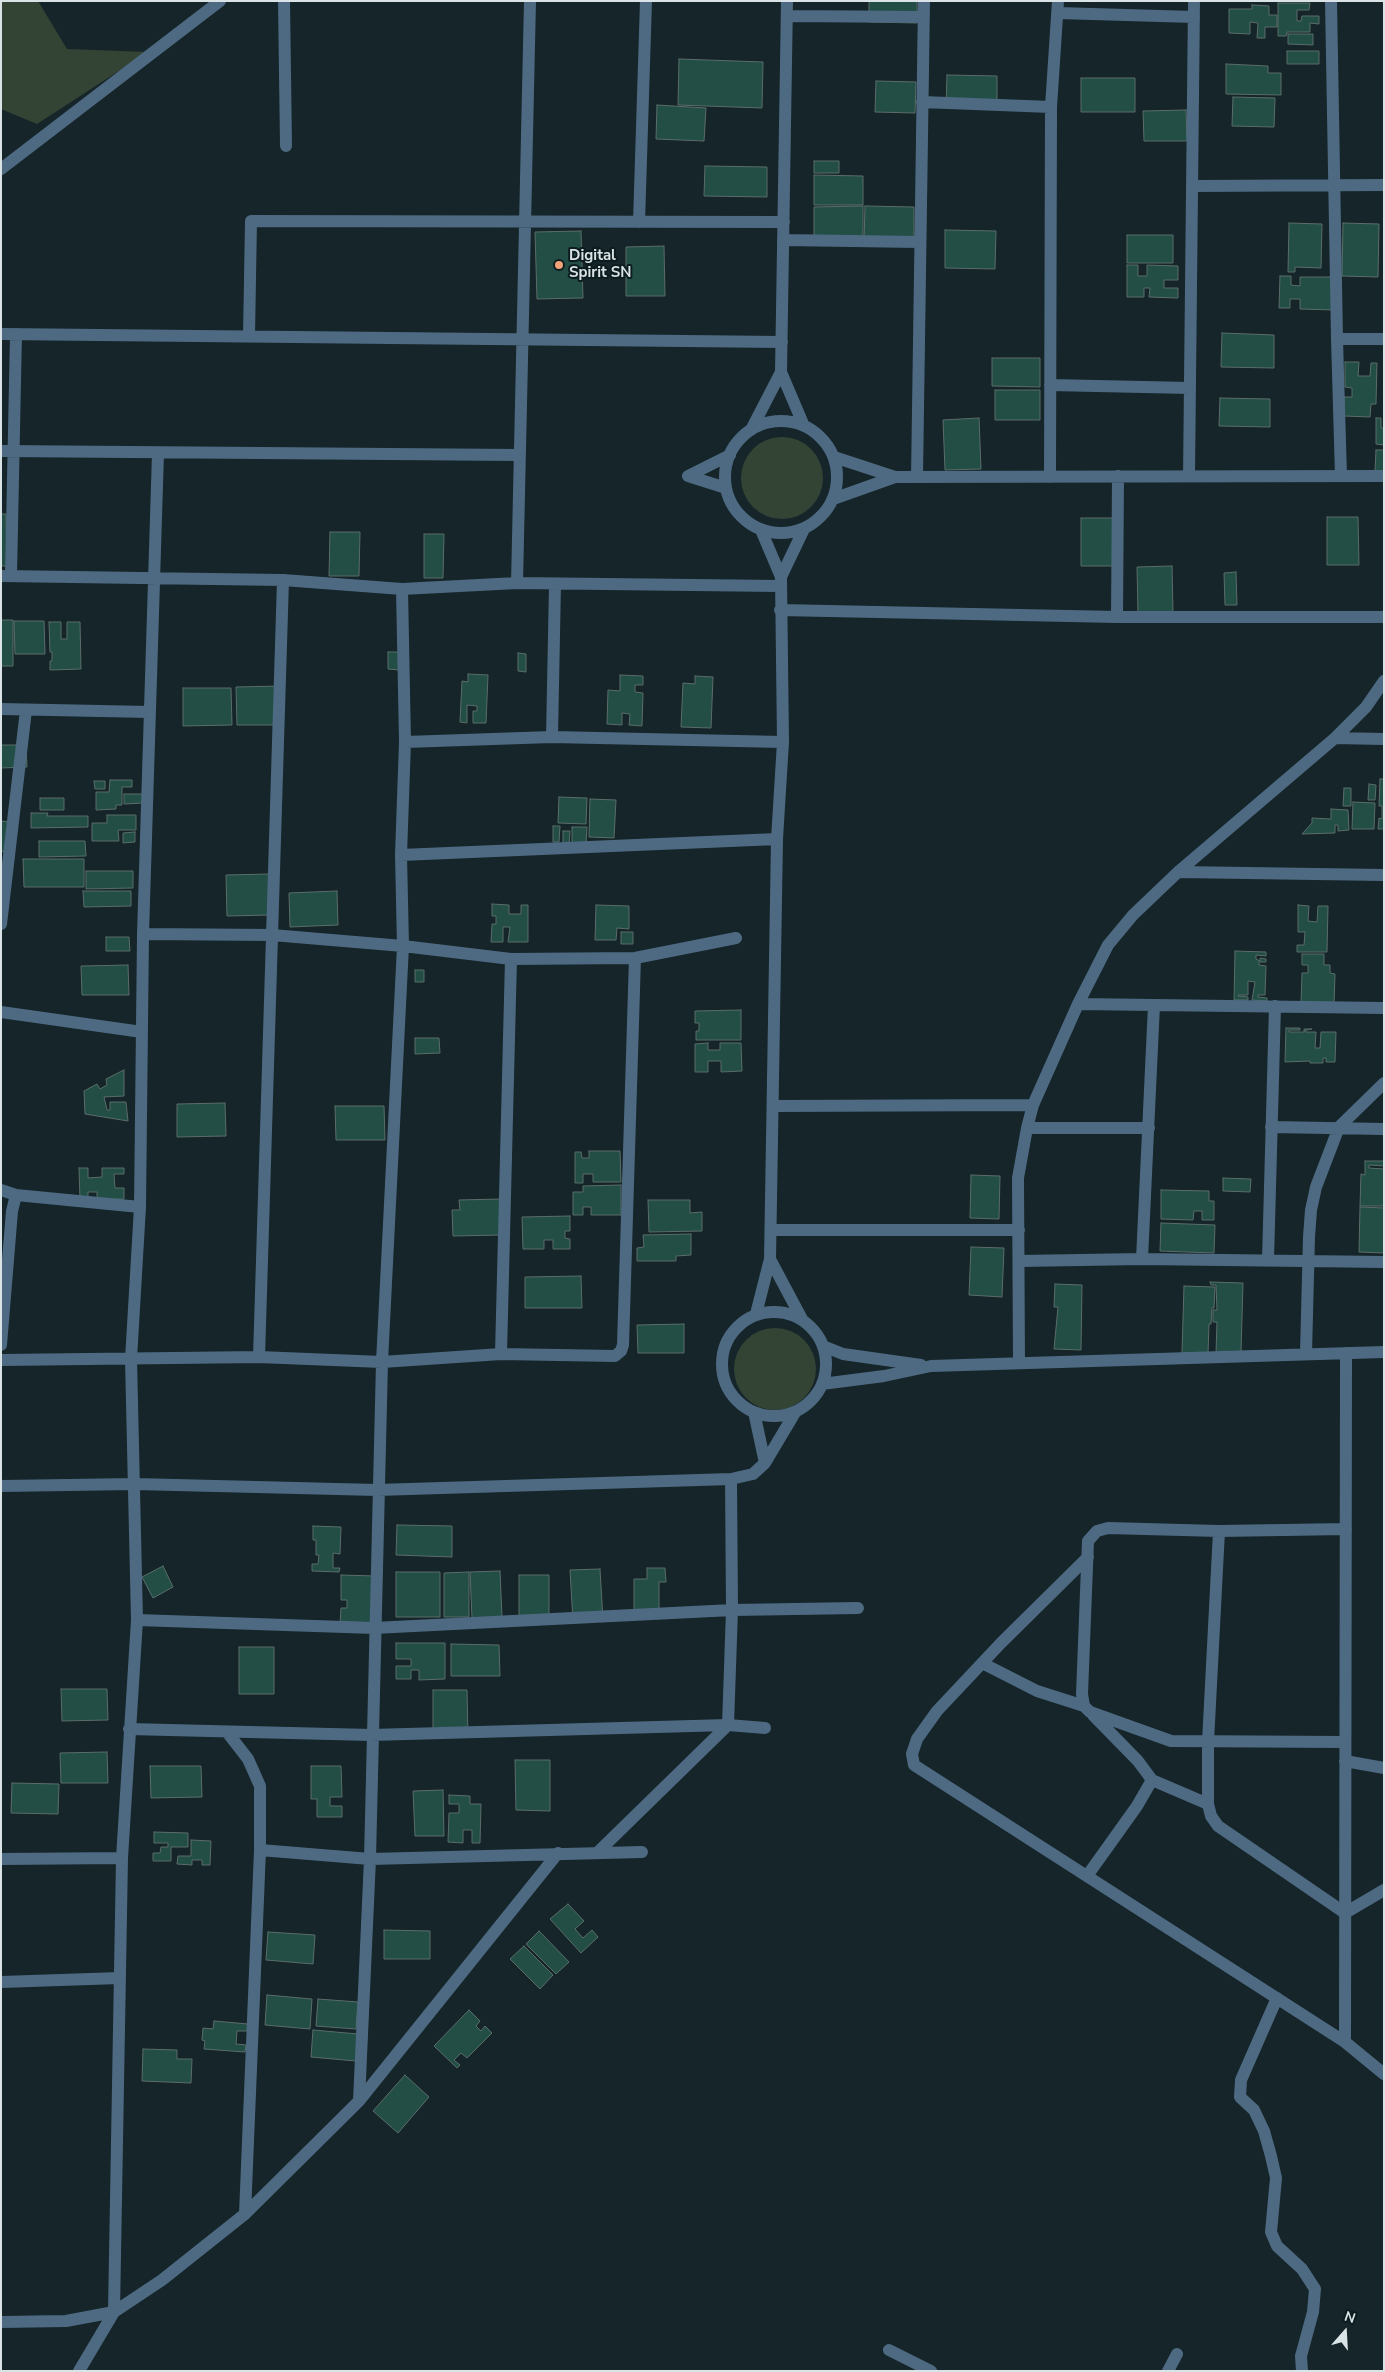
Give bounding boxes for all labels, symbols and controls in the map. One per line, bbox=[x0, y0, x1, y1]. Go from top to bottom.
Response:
place label: Digital Spirit SN bbox=[569, 247, 631, 282]
marker: Digital Spirit SN bbox=[553, 259, 565, 271]
north arrow bbox=[1320, 2307, 1370, 2357]
text: N bbox=[1342, 2307, 1358, 2328]

